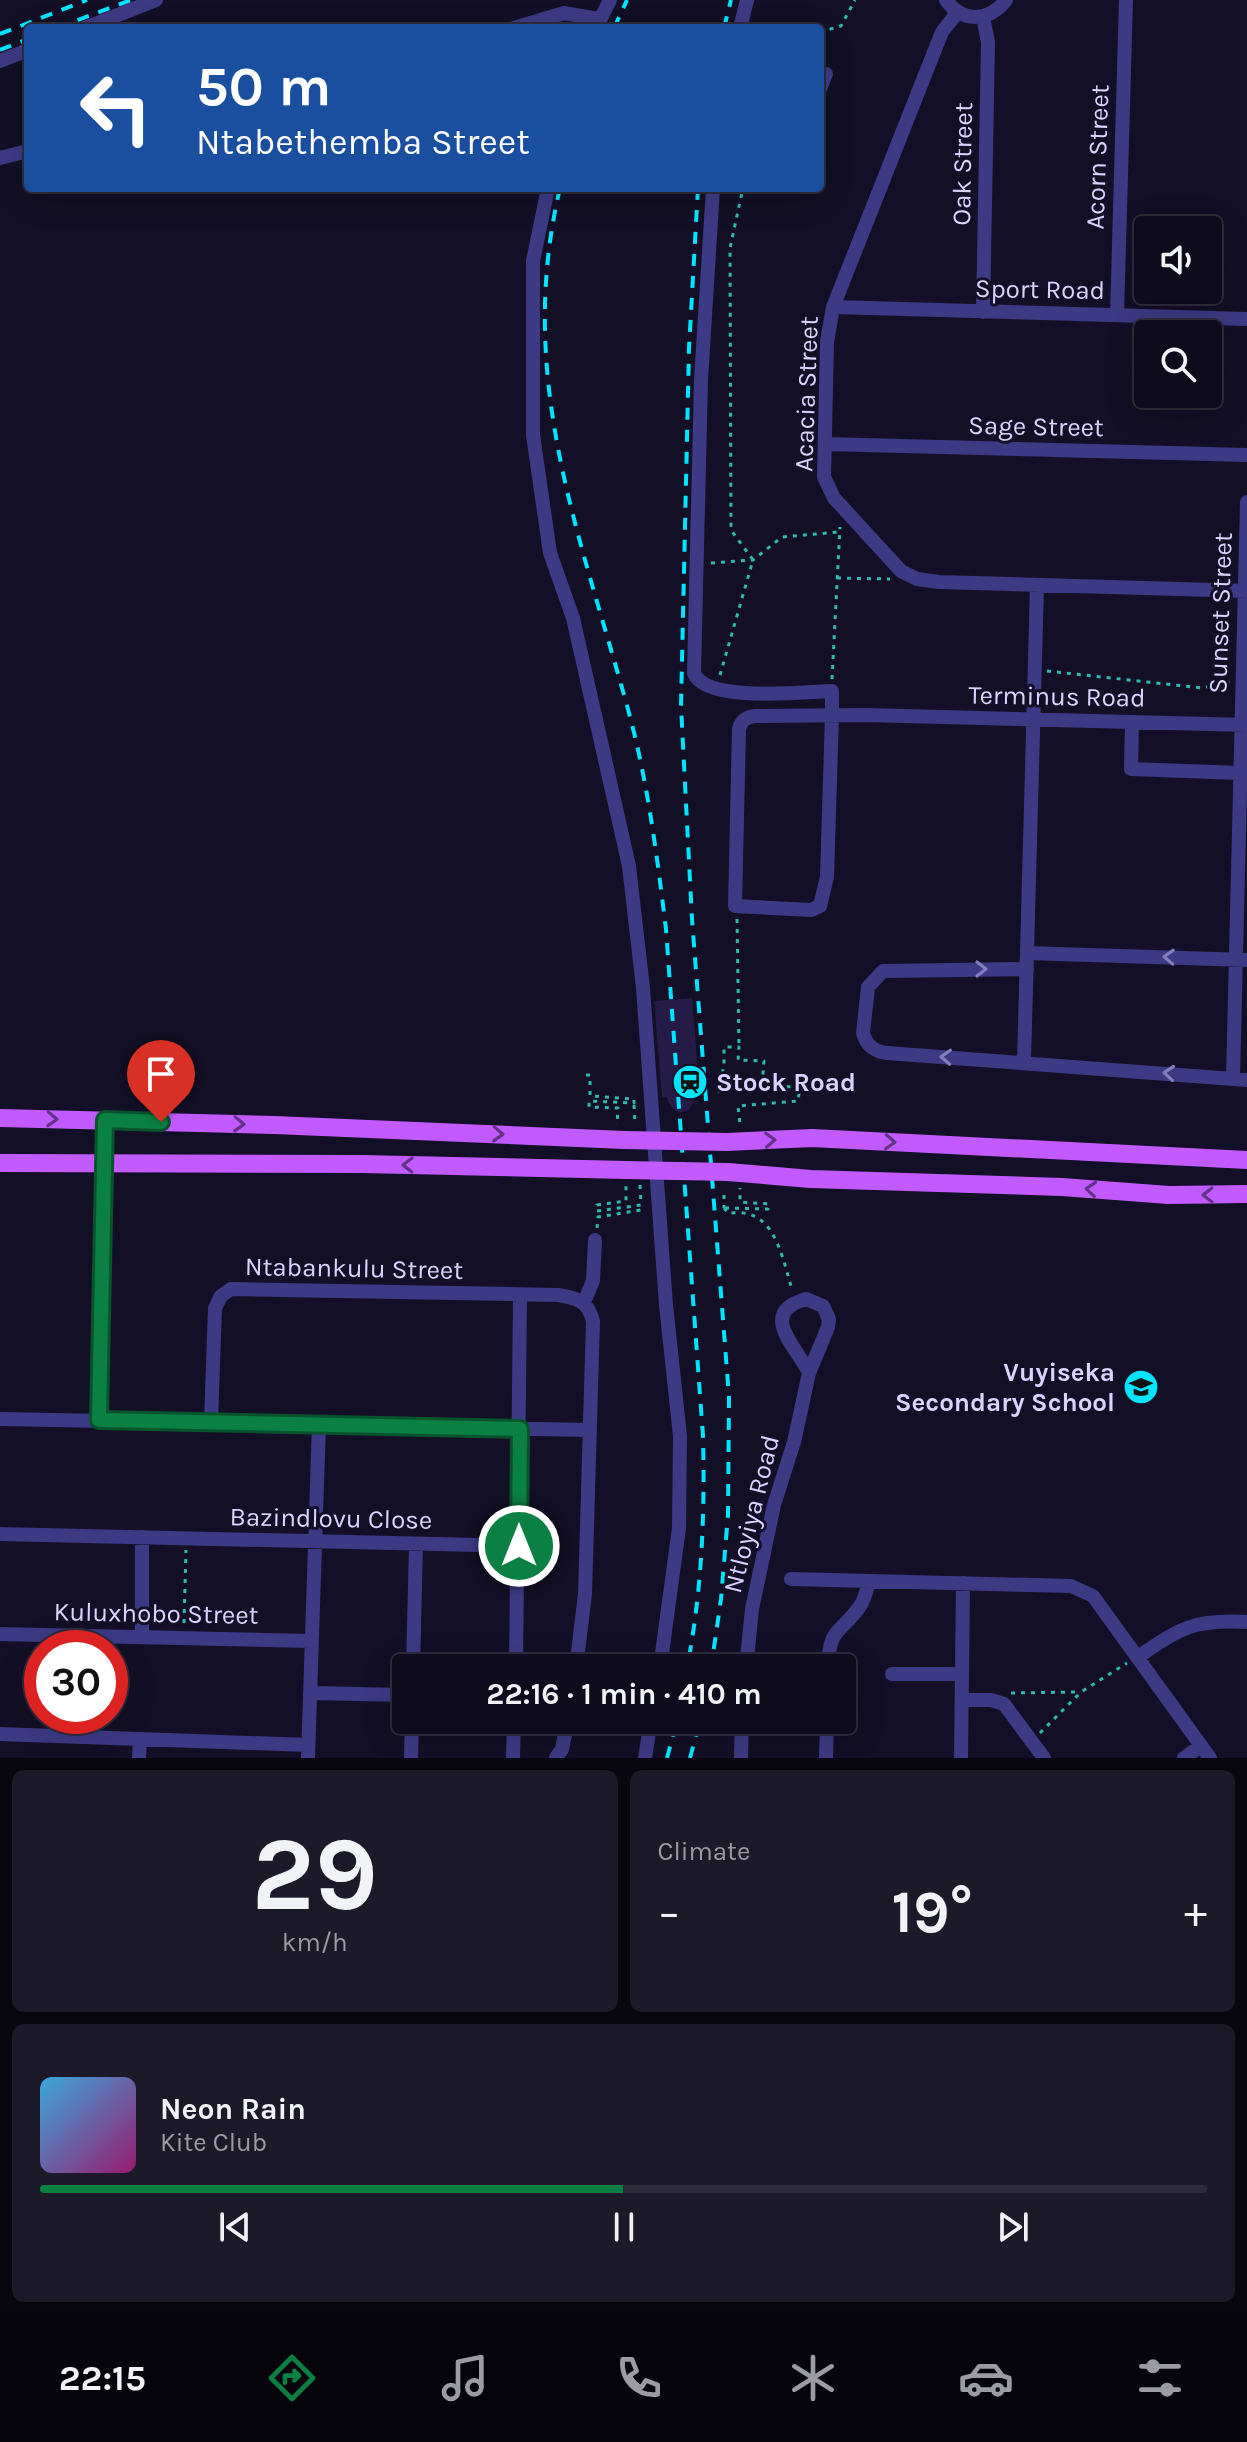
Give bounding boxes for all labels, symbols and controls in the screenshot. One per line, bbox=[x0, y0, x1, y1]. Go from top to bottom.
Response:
text: 50 m bbox=[196, 54, 331, 119]
icon: left bbox=[64, 56, 168, 160]
street label: Acorn Street bbox=[1079, 84, 1116, 230]
street label: Oak Street bbox=[946, 102, 979, 226]
text: Ntabethemba Street bbox=[196, 121, 530, 163]
map controls bbox=[1134, 216, 1222, 408]
button: sound bbox=[1134, 216, 1222, 304]
street label: Sport Road bbox=[975, 273, 1105, 306]
street label: Acacia Street bbox=[788, 315, 825, 472]
button: search bbox=[1134, 320, 1222, 408]
street label: Sage Street bbox=[968, 410, 1104, 443]
street label: Sunset Street bbox=[1202, 532, 1239, 694]
street label: Terminus Road bbox=[968, 679, 1146, 714]
one-way arrow bbox=[1162, 949, 1175, 966]
one-way arrow bbox=[975, 960, 988, 978]
pin bbox=[127, 1040, 195, 1122]
one-way arrow bbox=[939, 1049, 952, 1066]
icon: arrive bbox=[139, 1052, 183, 1096]
station icon: Stock Road bbox=[671, 1063, 709, 1101]
one-way arrow bbox=[1162, 1065, 1175, 1082]
place label: Stock Road bbox=[716, 1067, 856, 1098]
one-way arrow bbox=[46, 1110, 59, 1128]
one-way arrow bbox=[233, 1115, 246, 1133]
one-way arrow bbox=[492, 1126, 505, 1143]
one-way arrow bbox=[764, 1132, 777, 1149]
one-way arrow bbox=[884, 1133, 897, 1150]
one-way arrow bbox=[401, 1156, 414, 1174]
one-way arrow bbox=[1084, 1181, 1097, 1198]
one-way arrow bbox=[1201, 1186, 1214, 1203]
street label: Ntabankulu Street bbox=[245, 1251, 464, 1286]
place label: Vuyiseka Secondary School bbox=[895, 1357, 1115, 1418]
school or university icon: Vuyiseka Secondary School bbox=[1122, 1368, 1160, 1406]
street label: Ntloyiya Road bbox=[717, 1432, 786, 1596]
street label: Bazindlovu Close bbox=[229, 1501, 433, 1536]
position arrow bbox=[477, 1504, 561, 1588]
street label: Kuluxhobo Street bbox=[53, 1596, 259, 1631]
speed limit sign: 30 bbox=[24, 1630, 128, 1734]
text: 22:16 · 1 min · 410 m bbox=[486, 1676, 762, 1712]
text: 29 bbox=[252, 1814, 378, 1935]
text: Climate bbox=[658, 1836, 750, 1867]
text: 19° bbox=[892, 1877, 973, 1947]
text: − bbox=[658, 1887, 681, 1938]
text: + bbox=[1184, 1887, 1207, 1938]
text: km/h bbox=[282, 1927, 348, 1958]
text: Neon Rain bbox=[160, 2091, 306, 2127]
text: Kite Club bbox=[160, 2127, 267, 2158]
icon: previous bbox=[213, 2205, 257, 2249]
icon: pause bbox=[602, 2205, 646, 2249]
icon: next bbox=[991, 2205, 1035, 2249]
icon: directions bbox=[264, 2350, 320, 2406]
icon: music bbox=[437, 2350, 493, 2406]
icon: phone bbox=[611, 2350, 667, 2406]
icon: climate bbox=[785, 2350, 841, 2406]
icon: car bbox=[958, 2350, 1014, 2406]
icon: filters bbox=[1132, 2350, 1188, 2406]
text: 22:15 bbox=[59, 2357, 146, 2399]

